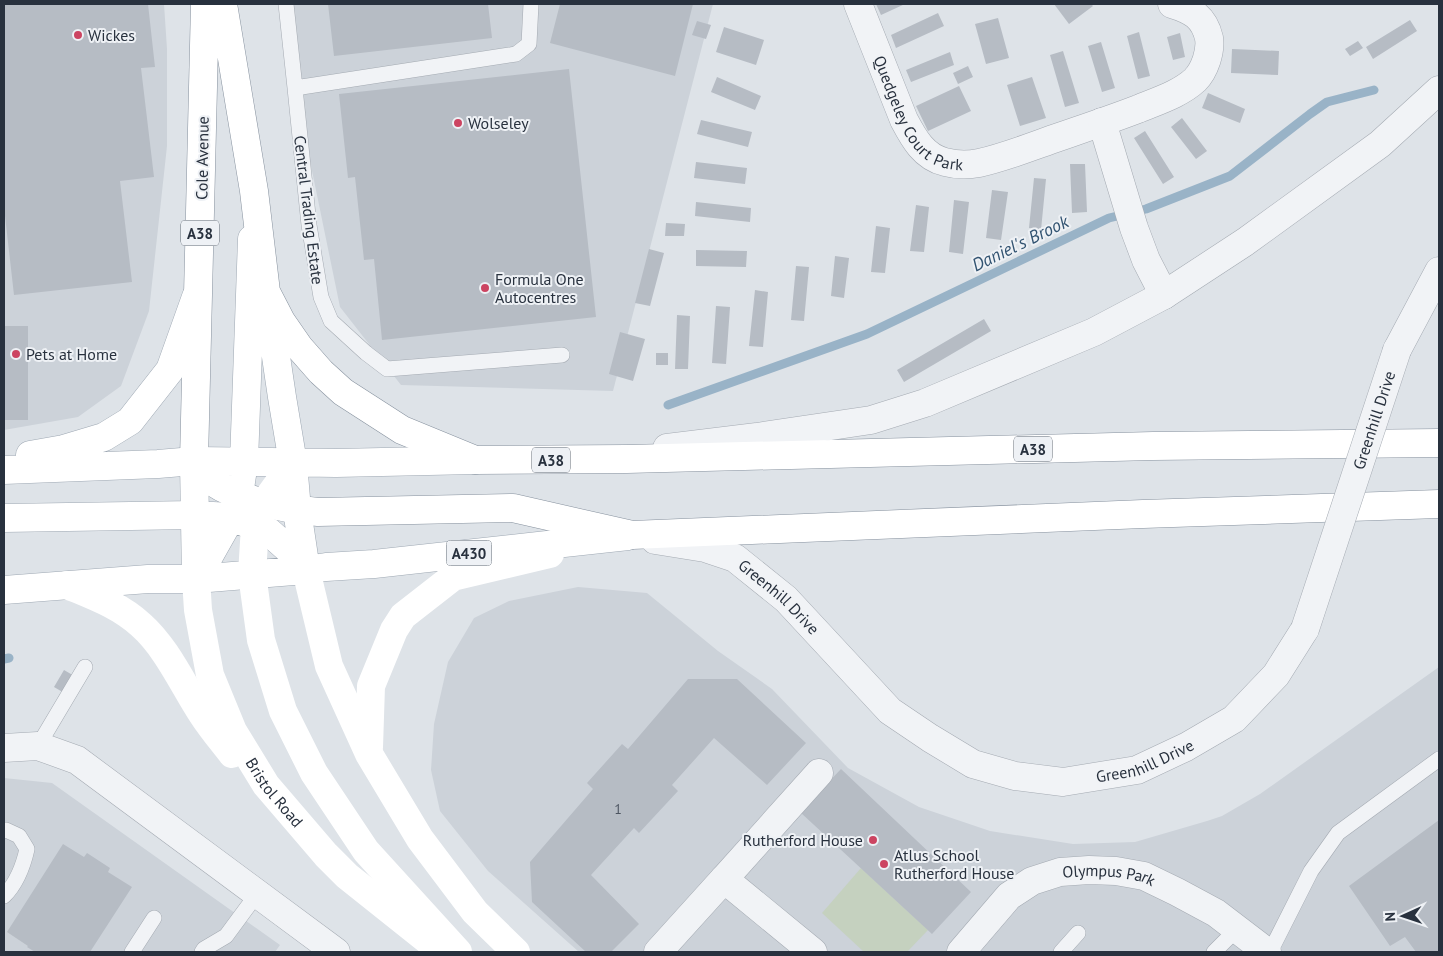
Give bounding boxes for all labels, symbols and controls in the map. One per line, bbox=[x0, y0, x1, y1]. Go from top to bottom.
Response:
place label: Wickes bbox=[88, 25, 135, 45]
marker: Wickes bbox=[72, 29, 84, 41]
street label: Quedgeley Court Park bbox=[869, 53, 964, 174]
place label: Wolseley bbox=[468, 113, 529, 133]
street label: Cole Avenue bbox=[191, 116, 213, 200]
marker: Wolseley bbox=[452, 117, 464, 129]
street label: Central Trading Estate bbox=[290, 134, 328, 286]
water label: Daniel's Brook bbox=[968, 209, 1073, 276]
road number: A38 bbox=[181, 220, 219, 246]
place label: Formula One Autocentres bbox=[495, 269, 584, 307]
marker: Formula One Autocentres bbox=[479, 282, 491, 294]
place label: Pets at Home bbox=[26, 344, 117, 364]
marker: Pets at Home bbox=[10, 348, 22, 360]
street label: Greenhill Drive bbox=[1348, 368, 1399, 472]
road number: A38 bbox=[1014, 436, 1052, 462]
road number: A38 bbox=[532, 448, 570, 472]
road number: A430 bbox=[446, 540, 492, 566]
street label: Greenhill Drive bbox=[734, 555, 824, 639]
street label: Greenhill Drive bbox=[1095, 735, 1197, 787]
street label: Bristol Road bbox=[242, 754, 308, 831]
house number: 1 bbox=[614, 800, 622, 818]
place label: Rutherford House bbox=[743, 830, 863, 850]
marker: Rutherford House bbox=[867, 834, 879, 846]
place label: Atlus School Rutherford House bbox=[894, 845, 1014, 883]
marker: Atlus School Rutherford House bbox=[878, 858, 890, 870]
street label: Olympus Park bbox=[1062, 860, 1159, 890]
north arrow bbox=[1378, 891, 1428, 941]
text: N bbox=[1381, 912, 1399, 922]

